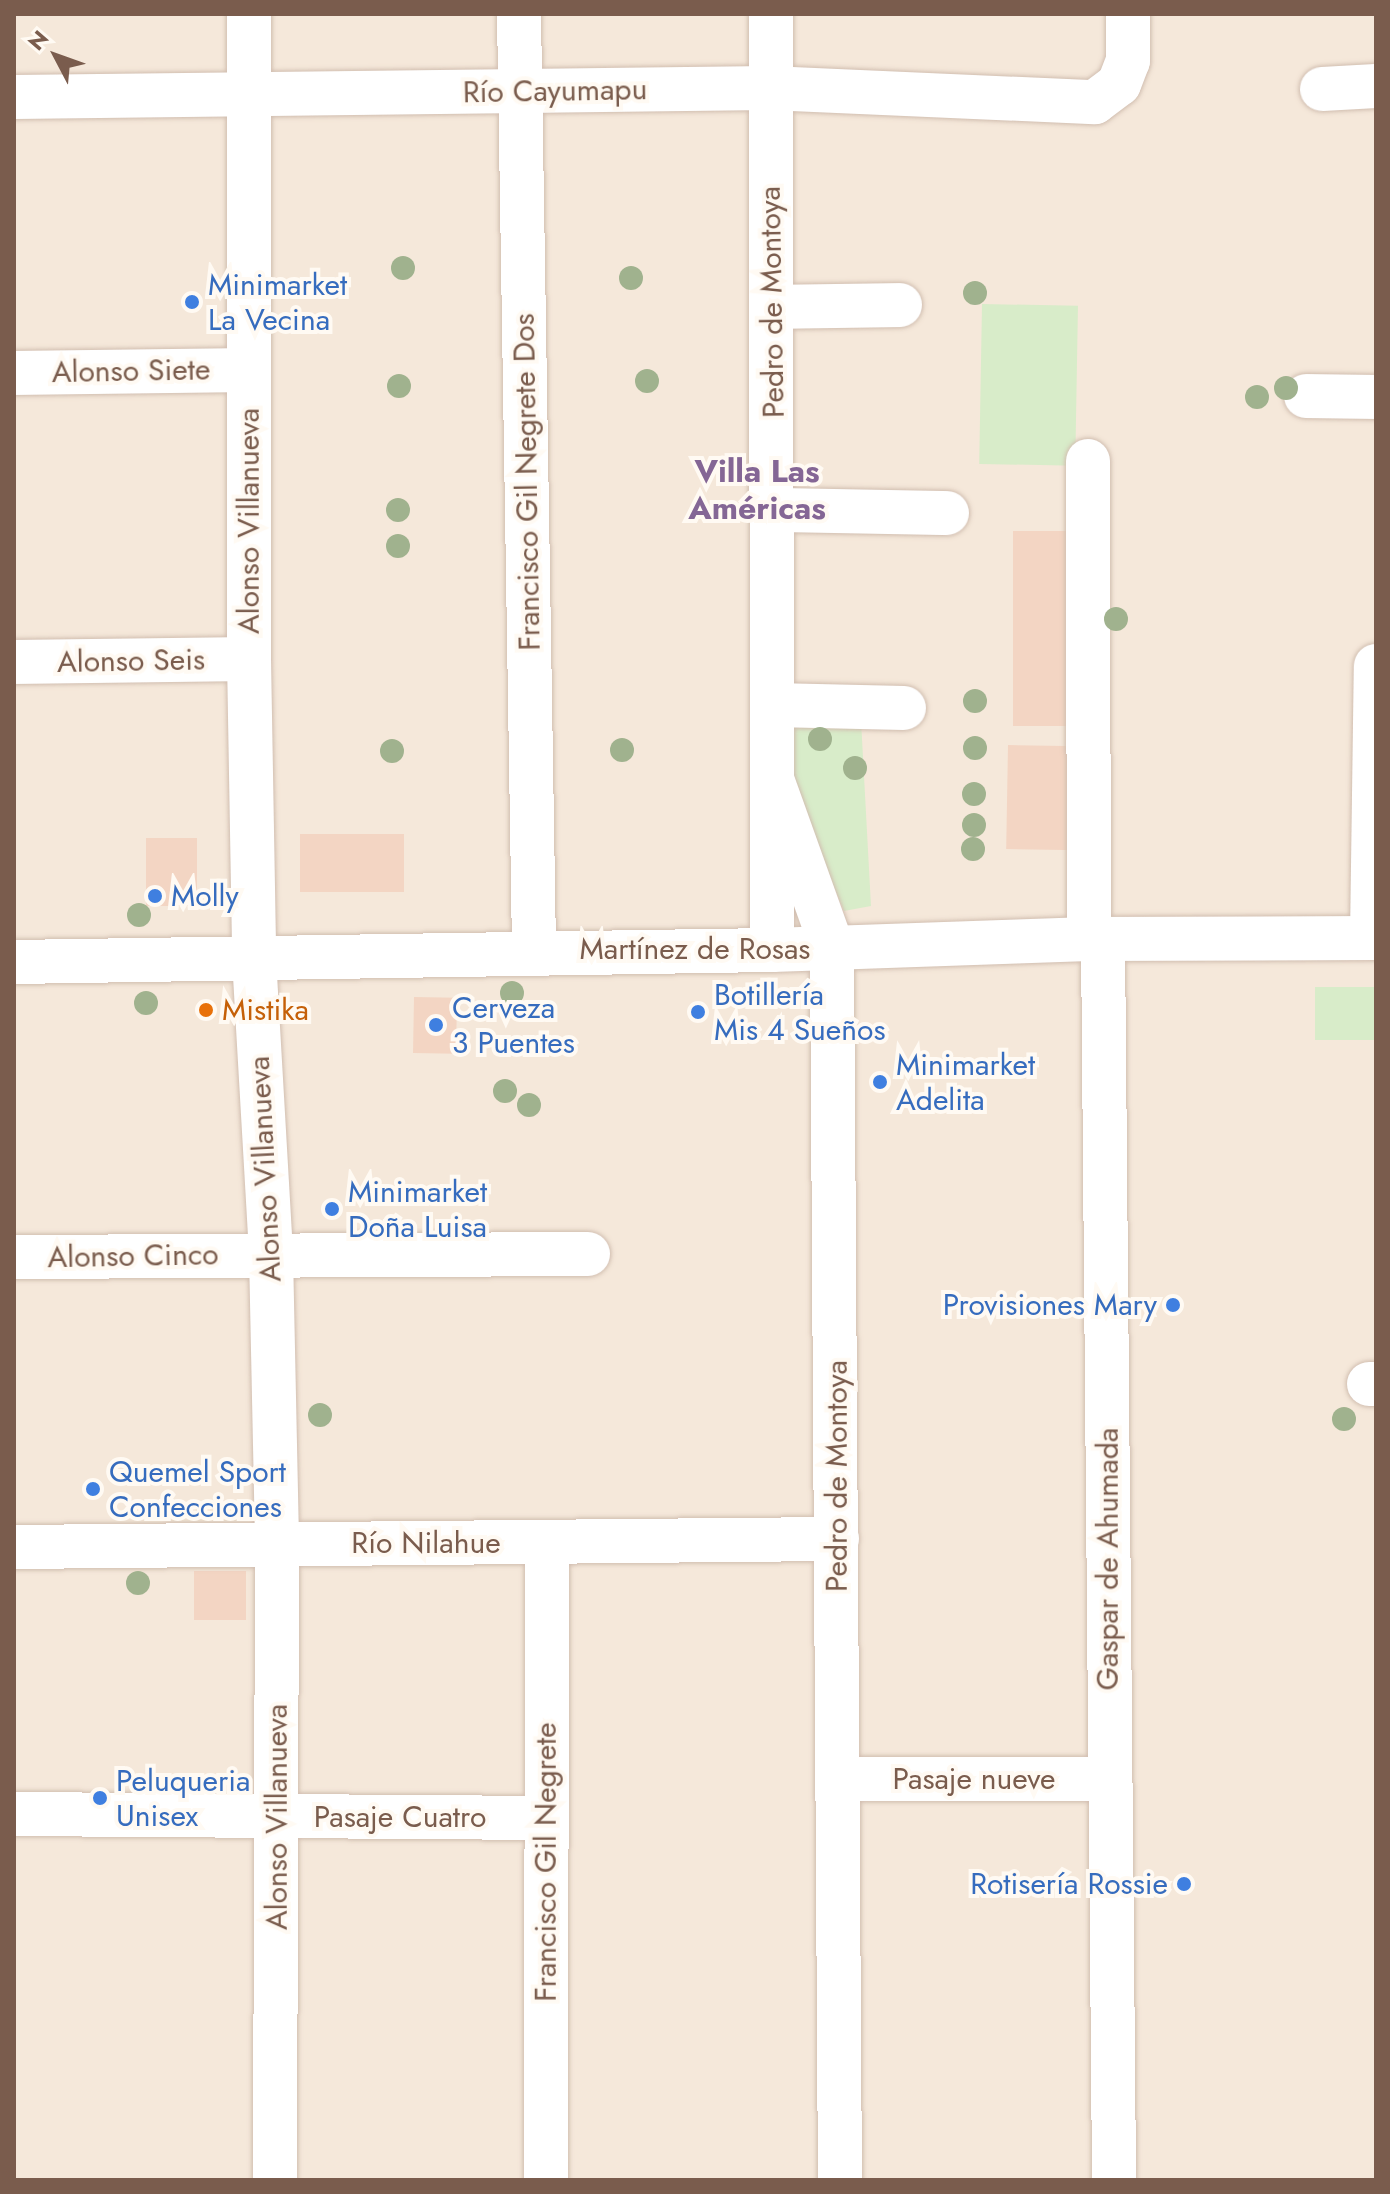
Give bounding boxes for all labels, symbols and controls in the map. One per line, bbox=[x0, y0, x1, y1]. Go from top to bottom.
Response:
north arrow bbox=[16, 16, 96, 96]
text: N bbox=[20, 23, 56, 57]
street label: Río Cayumapu bbox=[462, 71, 648, 111]
street label: Pedro de Montoya bbox=[752, 186, 792, 418]
place label: Minimarket La Vecina bbox=[208, 267, 347, 338]
marker: Minimarket La Vecina bbox=[183, 293, 201, 311]
street label: Francisco Gil Negrete Dos bbox=[506, 313, 548, 651]
street label: Alonso Siete bbox=[51, 352, 211, 390]
street label: Alonso Villanueva bbox=[231, 408, 267, 634]
district label: Villa Las Américas bbox=[688, 453, 826, 528]
street label: Alonso Seis bbox=[57, 642, 205, 680]
place label: Molly bbox=[171, 878, 239, 914]
marker: Molly bbox=[146, 887, 164, 905]
street label: Martínez de Rosas bbox=[580, 931, 810, 967]
place label: Botillería Mis 4 Sueños bbox=[714, 977, 886, 1048]
place label: Cerveza 3 Puentes bbox=[452, 990, 575, 1060]
place label: Mistika bbox=[222, 992, 309, 1028]
marker: Mistika bbox=[197, 1001, 215, 1019]
marker: Botillería Mis 4 Sueños bbox=[689, 1003, 707, 1021]
marker: Cerveza 3 Puentes bbox=[427, 1016, 445, 1034]
place label: Minimarket Adelita bbox=[896, 1047, 1035, 1118]
street label: Alonso Villanueva bbox=[241, 1055, 289, 1283]
marker: Minimarket Adelita bbox=[871, 1073, 889, 1091]
place label: Minimarket Doña Luisa bbox=[348, 1174, 487, 1244]
marker: Minimarket Doña Luisa bbox=[323, 1200, 341, 1218]
street label: Alonso Cinco bbox=[47, 1237, 219, 1275]
place label: Provisiones Mary bbox=[943, 1287, 1157, 1323]
marker: Provisiones Mary bbox=[1164, 1296, 1182, 1314]
street label: Pedro de Montoya bbox=[819, 1360, 855, 1592]
street label: Gaspar de Ahumada bbox=[1090, 1428, 1126, 1690]
place label: Quemel Sport Confecciones bbox=[109, 1454, 286, 1524]
marker: Quemel Sport Confecciones bbox=[84, 1480, 102, 1498]
street label: Río Nilahue bbox=[351, 1525, 501, 1561]
street label: Alonso Villanueva bbox=[259, 1704, 295, 1930]
street label: Francisco Gil Negrete bbox=[528, 1722, 564, 2002]
street label: Pasaje nueve bbox=[892, 1761, 1056, 1797]
place label: Peluqueria Unisex bbox=[116, 1763, 250, 1834]
marker: Peluqueria Unisex bbox=[91, 1789, 109, 1807]
street label: Pasaje Cuatro bbox=[314, 1799, 486, 1835]
place label: Rotisería Rossie bbox=[970, 1866, 1168, 1902]
marker: Rotisería Rossie bbox=[1175, 1875, 1193, 1893]

